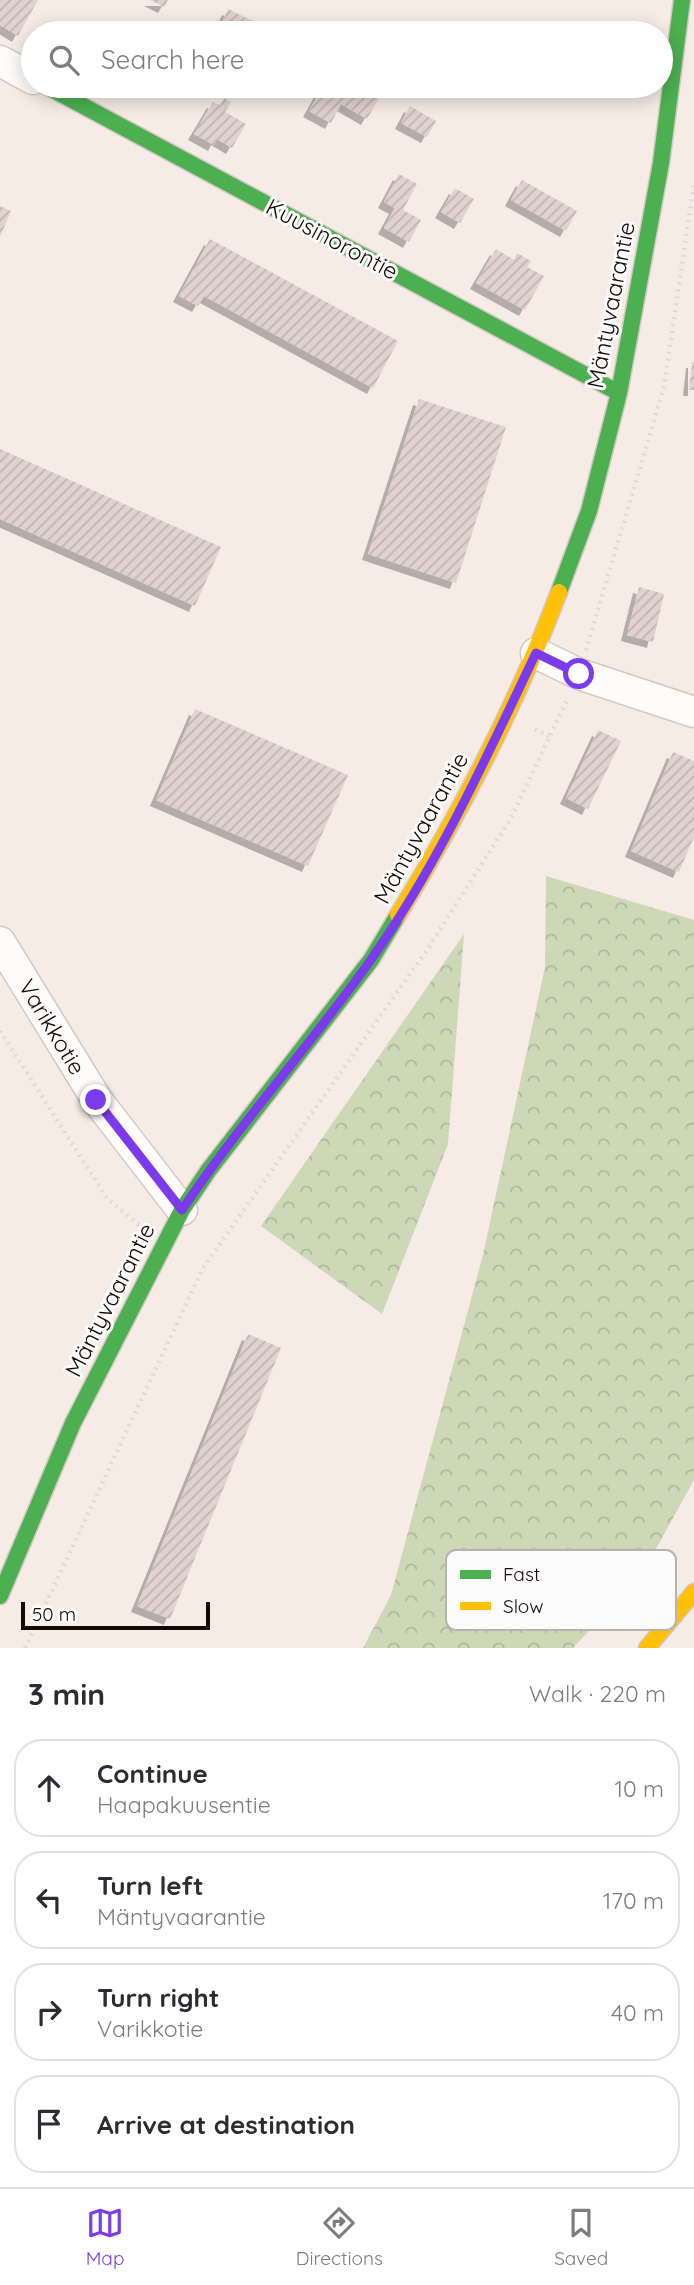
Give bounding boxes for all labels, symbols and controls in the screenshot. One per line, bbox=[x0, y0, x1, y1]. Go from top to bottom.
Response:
search box bbox=[21, 21, 673, 98]
icon: search bbox=[45, 41, 83, 79]
text: Search here bbox=[101, 43, 245, 76]
street label: Kuusinorontie bbox=[261, 192, 403, 286]
street label: Mäntyvaarantie bbox=[580, 219, 641, 391]
route start bbox=[563, 658, 594, 689]
street label: Mäntyvaarantie bbox=[367, 747, 474, 909]
street label: Varikkotie bbox=[13, 974, 92, 1080]
route end bbox=[80, 1084, 111, 1115]
street label: Mäntyvaarantie bbox=[58, 1218, 161, 1382]
legend bbox=[446, 1550, 676, 1630]
text: Fast bbox=[503, 1562, 540, 1586]
text: Slow bbox=[503, 1594, 544, 1618]
scale bar bbox=[21, 1599, 210, 1631]
text: 50 m bbox=[32, 1602, 76, 1626]
text: 3 min bbox=[28, 1675, 105, 1713]
text: Walk · 220 m bbox=[529, 1679, 666, 1708]
text: Continue bbox=[97, 1757, 208, 1790]
icon: ahead bbox=[30, 1769, 68, 1807]
text: 10 m bbox=[615, 1774, 664, 1803]
text: Haapakuusentie bbox=[97, 1790, 271, 1819]
text: Turn left bbox=[97, 1869, 204, 1902]
icon: left bbox=[30, 1881, 68, 1919]
text: 170 m bbox=[603, 1886, 664, 1915]
text: Mäntyvaarantie bbox=[97, 1902, 266, 1931]
text: Turn right bbox=[97, 1981, 219, 2014]
icon: right bbox=[30, 1993, 68, 2031]
text: 40 m bbox=[611, 1998, 664, 2027]
text: Varikkotie bbox=[97, 2014, 203, 2043]
icon: arrive bbox=[30, 2105, 68, 2143]
text: Arrive at destination bbox=[97, 2108, 355, 2141]
tab: Map bbox=[86, 2204, 124, 2270]
tab: Directions bbox=[296, 2204, 383, 2270]
tab: Saved bbox=[554, 2204, 608, 2270]

